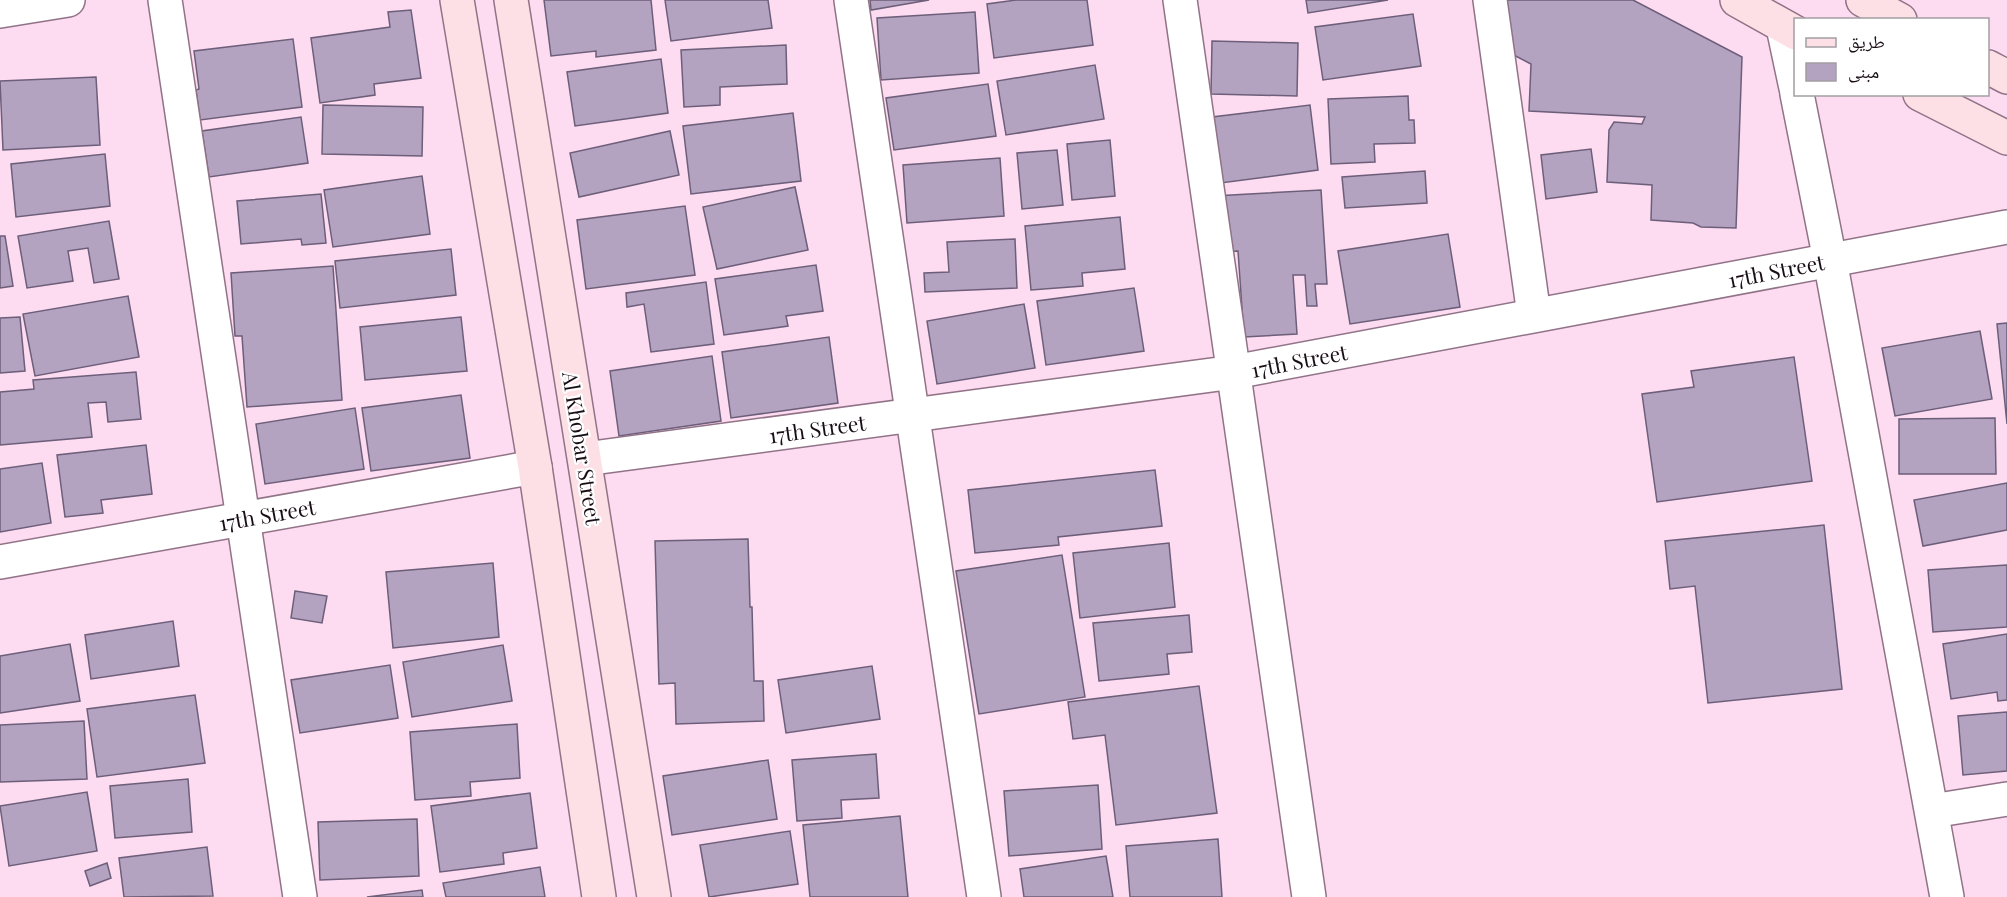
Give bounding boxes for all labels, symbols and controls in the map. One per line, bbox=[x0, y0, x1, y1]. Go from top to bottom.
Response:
legend bbox=[1794, 18, 1989, 96]
text: طريق bbox=[1848, 29, 1885, 53]
text: مبنى bbox=[1848, 59, 1879, 83]
street label: 17th Street bbox=[1725, 247, 1827, 293]
street label: 17th Street bbox=[1248, 337, 1350, 383]
street label: Al Khobar Street bbox=[557, 368, 609, 527]
street label: 17th Street bbox=[767, 407, 868, 449]
street label: 17th Street bbox=[216, 492, 318, 536]

